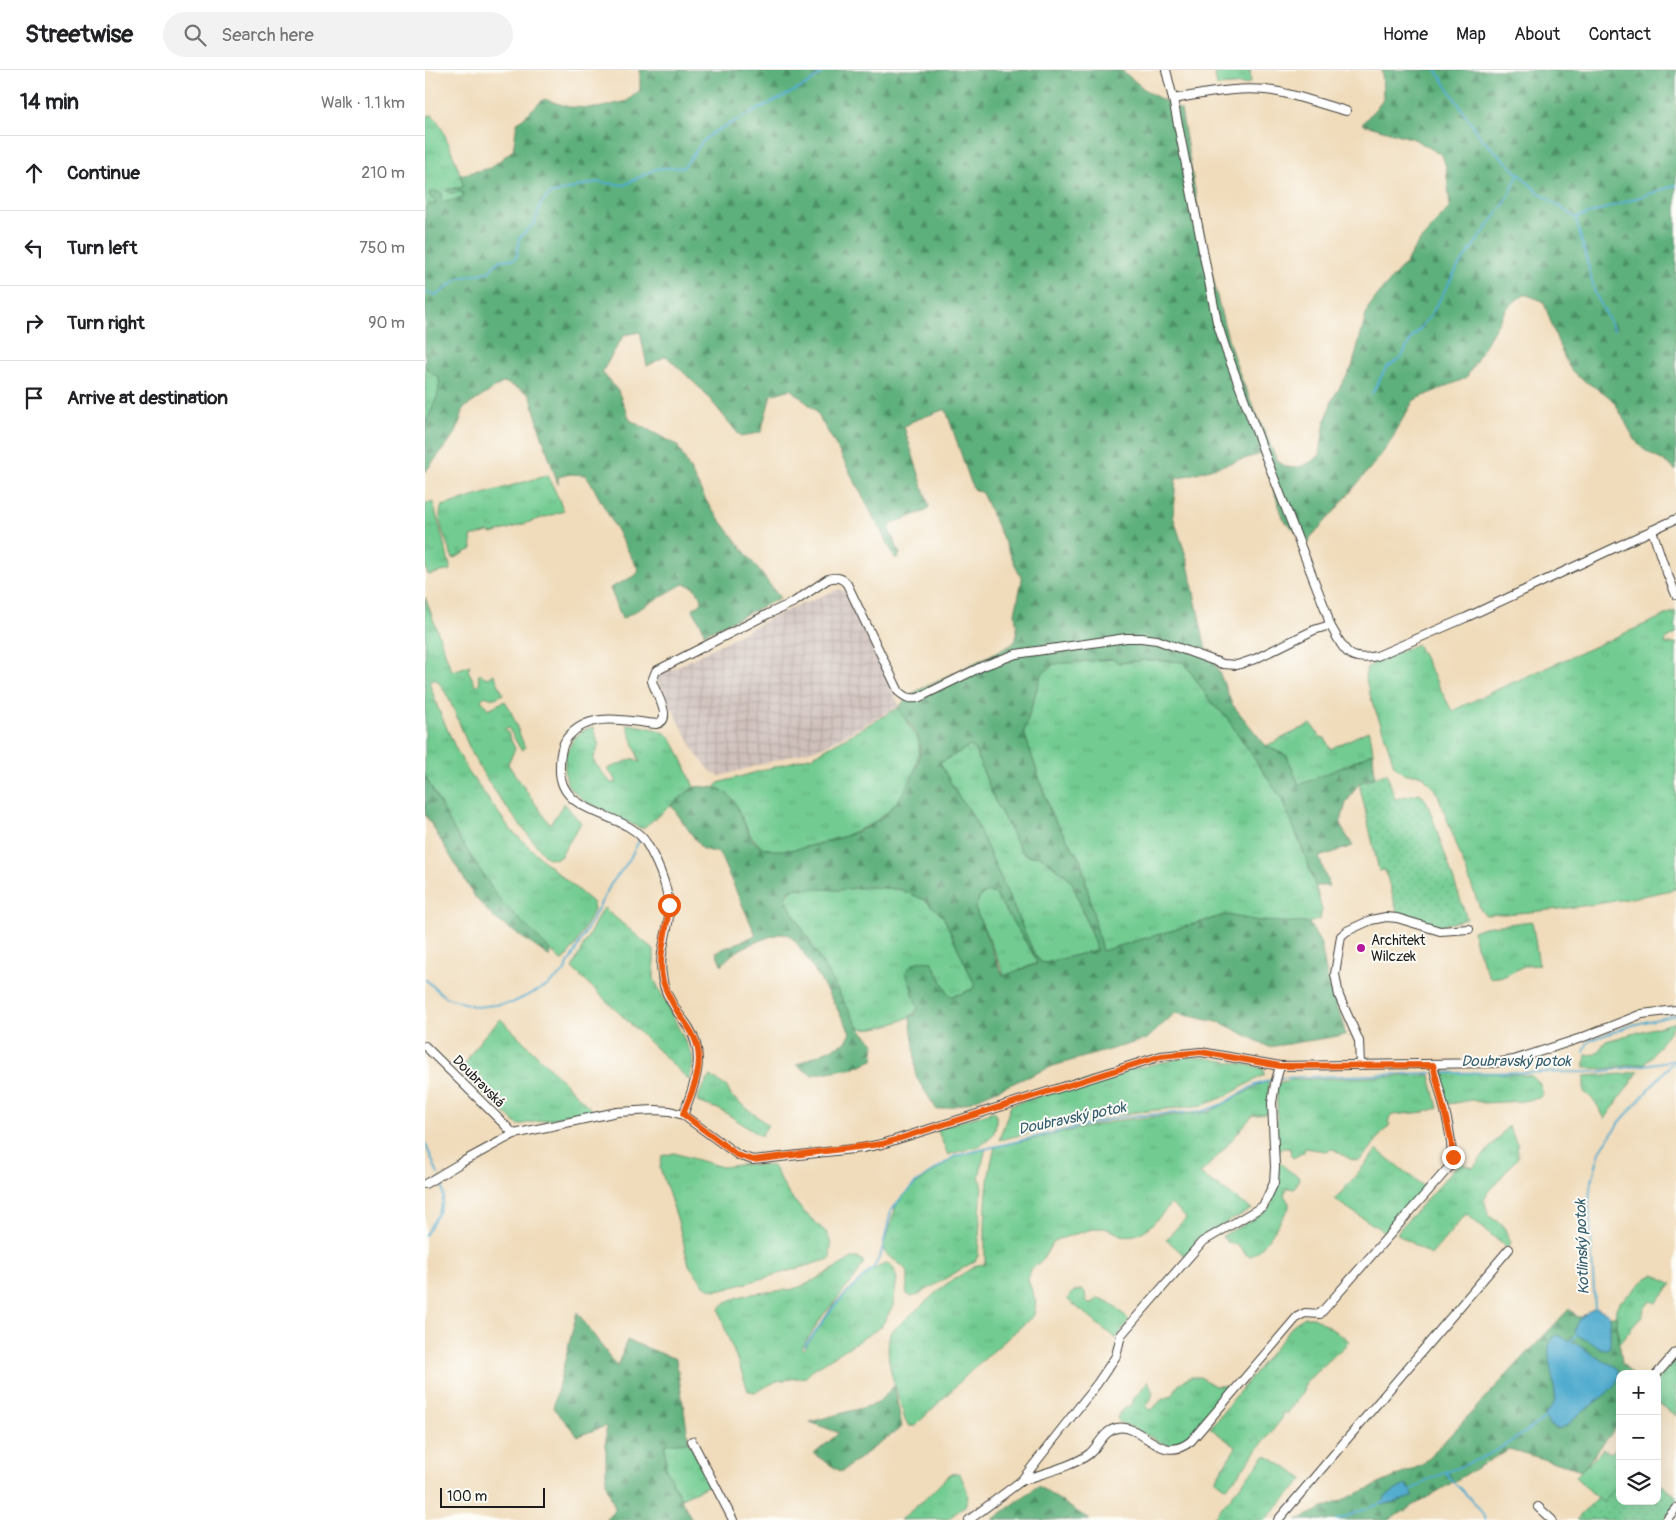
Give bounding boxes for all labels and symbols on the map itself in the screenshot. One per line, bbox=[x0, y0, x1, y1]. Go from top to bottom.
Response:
route start bbox=[658, 894, 681, 917]
place label: Architekt Wilczek bbox=[1371, 932, 1426, 965]
marker: Architekt Wilczek bbox=[1355, 942, 1367, 954]
street label: Doubravská bbox=[449, 1052, 508, 1111]
water label: Doubravský potok bbox=[1461, 1052, 1573, 1071]
water label: Doubravský potok bbox=[1017, 1097, 1129, 1139]
route end bbox=[1442, 1146, 1465, 1169]
water label: Kotlinský potok bbox=[1571, 1197, 1594, 1295]
scale bar bbox=[440, 1485, 545, 1508]

